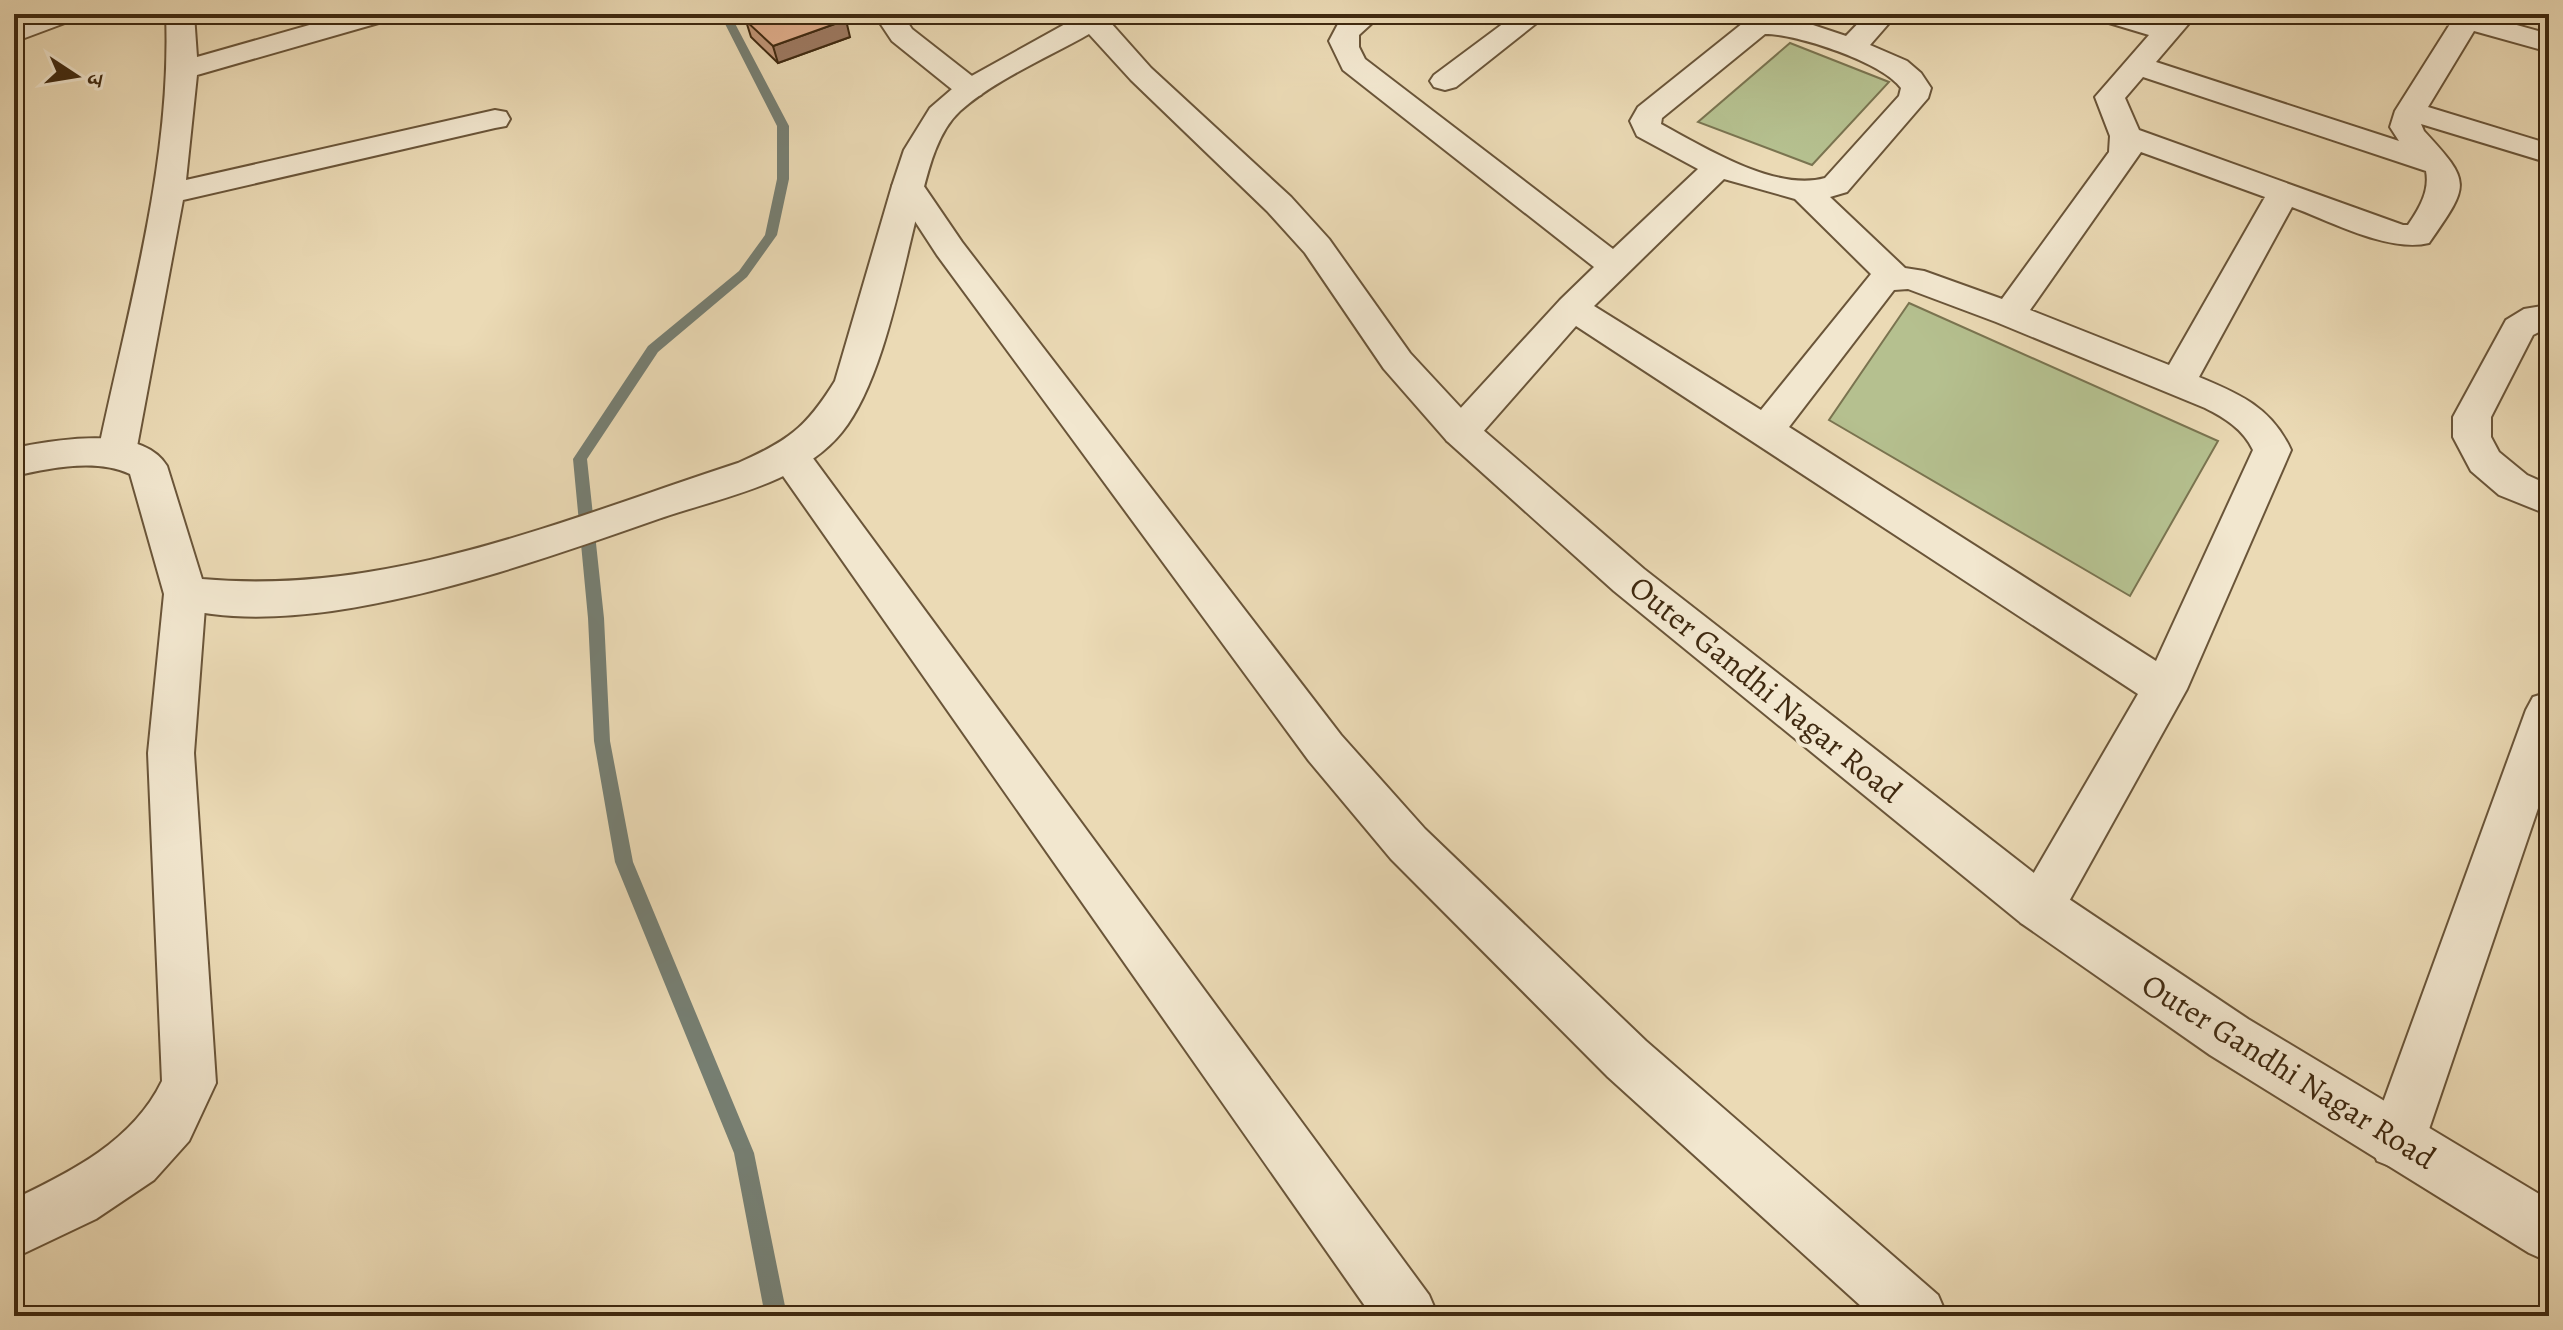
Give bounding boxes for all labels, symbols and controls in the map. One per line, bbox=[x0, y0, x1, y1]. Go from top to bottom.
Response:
north arrow bbox=[36, 36, 116, 116]
text: उ bbox=[78, 69, 111, 90]
street label: Outer Gandhi Nagar Road bbox=[1620, 565, 1912, 813]
street label: Outer Gandhi Nagar Road bbox=[2134, 963, 2445, 1180]

